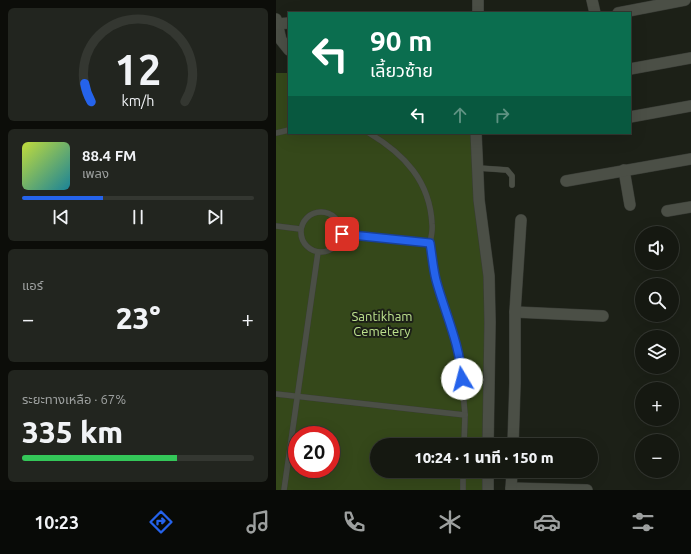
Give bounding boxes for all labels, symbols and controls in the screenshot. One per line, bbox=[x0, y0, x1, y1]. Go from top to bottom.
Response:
text: 90 m bbox=[370, 25, 432, 56]
icon: left bbox=[304, 28, 356, 80]
text: 12 bbox=[115, 46, 161, 93]
text: เลี้ยวซ้าย bbox=[370, 60, 433, 80]
text: km/h bbox=[122, 93, 154, 109]
icon: left bbox=[407, 104, 429, 126]
icon: ahead bbox=[449, 104, 471, 126]
icon: right bbox=[491, 104, 513, 126]
text: 88.4 FM bbox=[82, 147, 136, 164]
text: เพลง bbox=[82, 166, 109, 180]
icon: previous bbox=[50, 206, 72, 228]
icon: pause bbox=[127, 206, 149, 228]
icon: next bbox=[204, 206, 226, 228]
pin bbox=[325, 217, 359, 251]
icon: arrive bbox=[331, 223, 353, 245]
map controls bbox=[635, 226, 679, 478]
button: sound bbox=[635, 226, 679, 270]
text: แอร์ bbox=[22, 278, 43, 292]
button: search bbox=[635, 278, 679, 322]
text: 23° bbox=[116, 301, 160, 335]
text: − bbox=[22, 306, 34, 331]
text: + bbox=[242, 306, 254, 331]
park label: Santikham Cemetery bbox=[351, 309, 413, 338]
button: layers bbox=[635, 330, 679, 374]
position arrow bbox=[441, 358, 483, 400]
button: + bbox=[635, 382, 679, 426]
text: ระยะทางเหลือ · 67% bbox=[22, 392, 126, 406]
text: 335 km bbox=[22, 415, 123, 449]
speed limit sign: 20 bbox=[288, 426, 340, 478]
button: − bbox=[635, 434, 679, 478]
text: 10:24 · 1 นาที · 150 m bbox=[414, 449, 554, 466]
icon: directions bbox=[147, 508, 175, 536]
icon: music bbox=[244, 508, 272, 536]
icon: phone bbox=[340, 508, 368, 536]
icon: climate bbox=[436, 508, 464, 536]
icon: car bbox=[533, 508, 561, 536]
icon: filters bbox=[629, 508, 657, 536]
text: 10:23 bbox=[34, 512, 79, 532]

